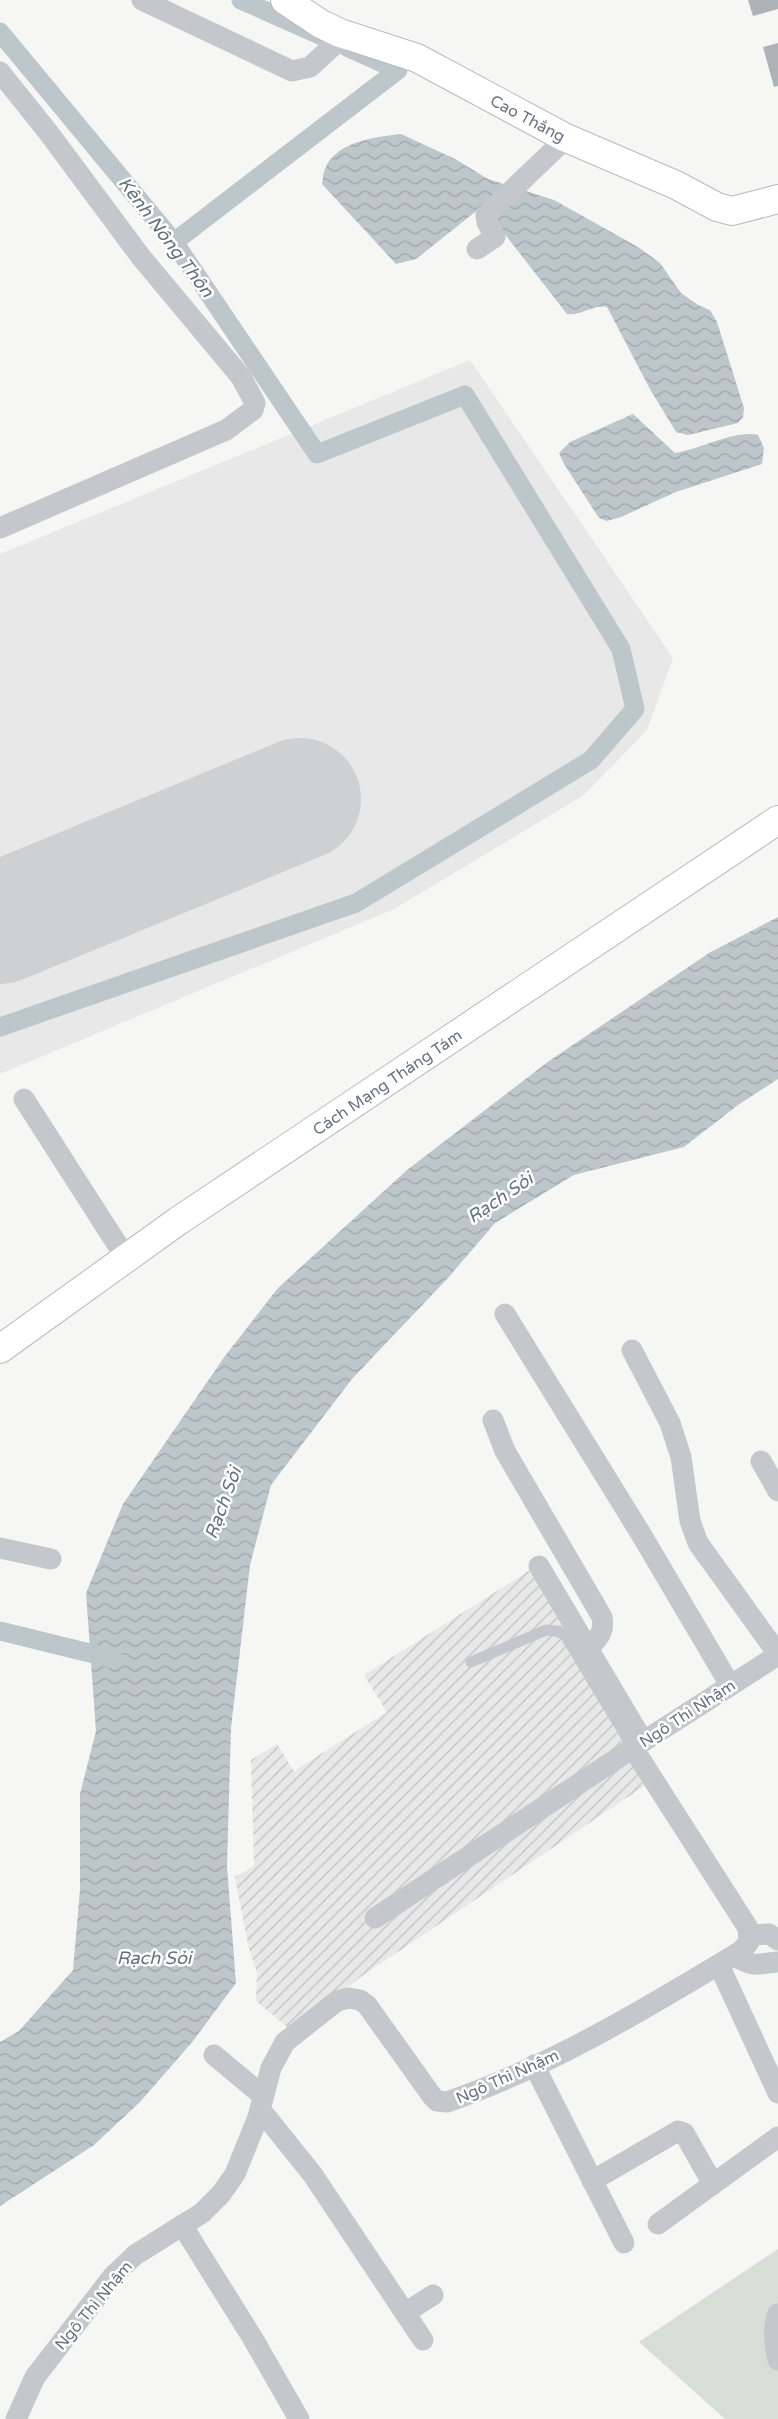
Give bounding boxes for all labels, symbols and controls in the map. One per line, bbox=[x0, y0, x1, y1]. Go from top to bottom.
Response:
street label: Cao Thắng bbox=[487, 91, 569, 147]
water label: Kênh Nông Thôn bbox=[114, 173, 219, 302]
street label: Cách Mạng Tháng Tám bbox=[309, 1025, 466, 1140]
water label: Rạch Sỏi bbox=[463, 1167, 539, 1228]
water label: Rạch Sỏi bbox=[200, 1462, 247, 1542]
street label: Ngô Thì Nhậm bbox=[636, 1675, 739, 1752]
water label: Rạch Sỏi bbox=[117, 1947, 194, 1969]
street label: Ngô Thì Nhậm bbox=[453, 2045, 562, 2108]
street label: Ngô Thì Nhậm bbox=[51, 2257, 137, 2354]

